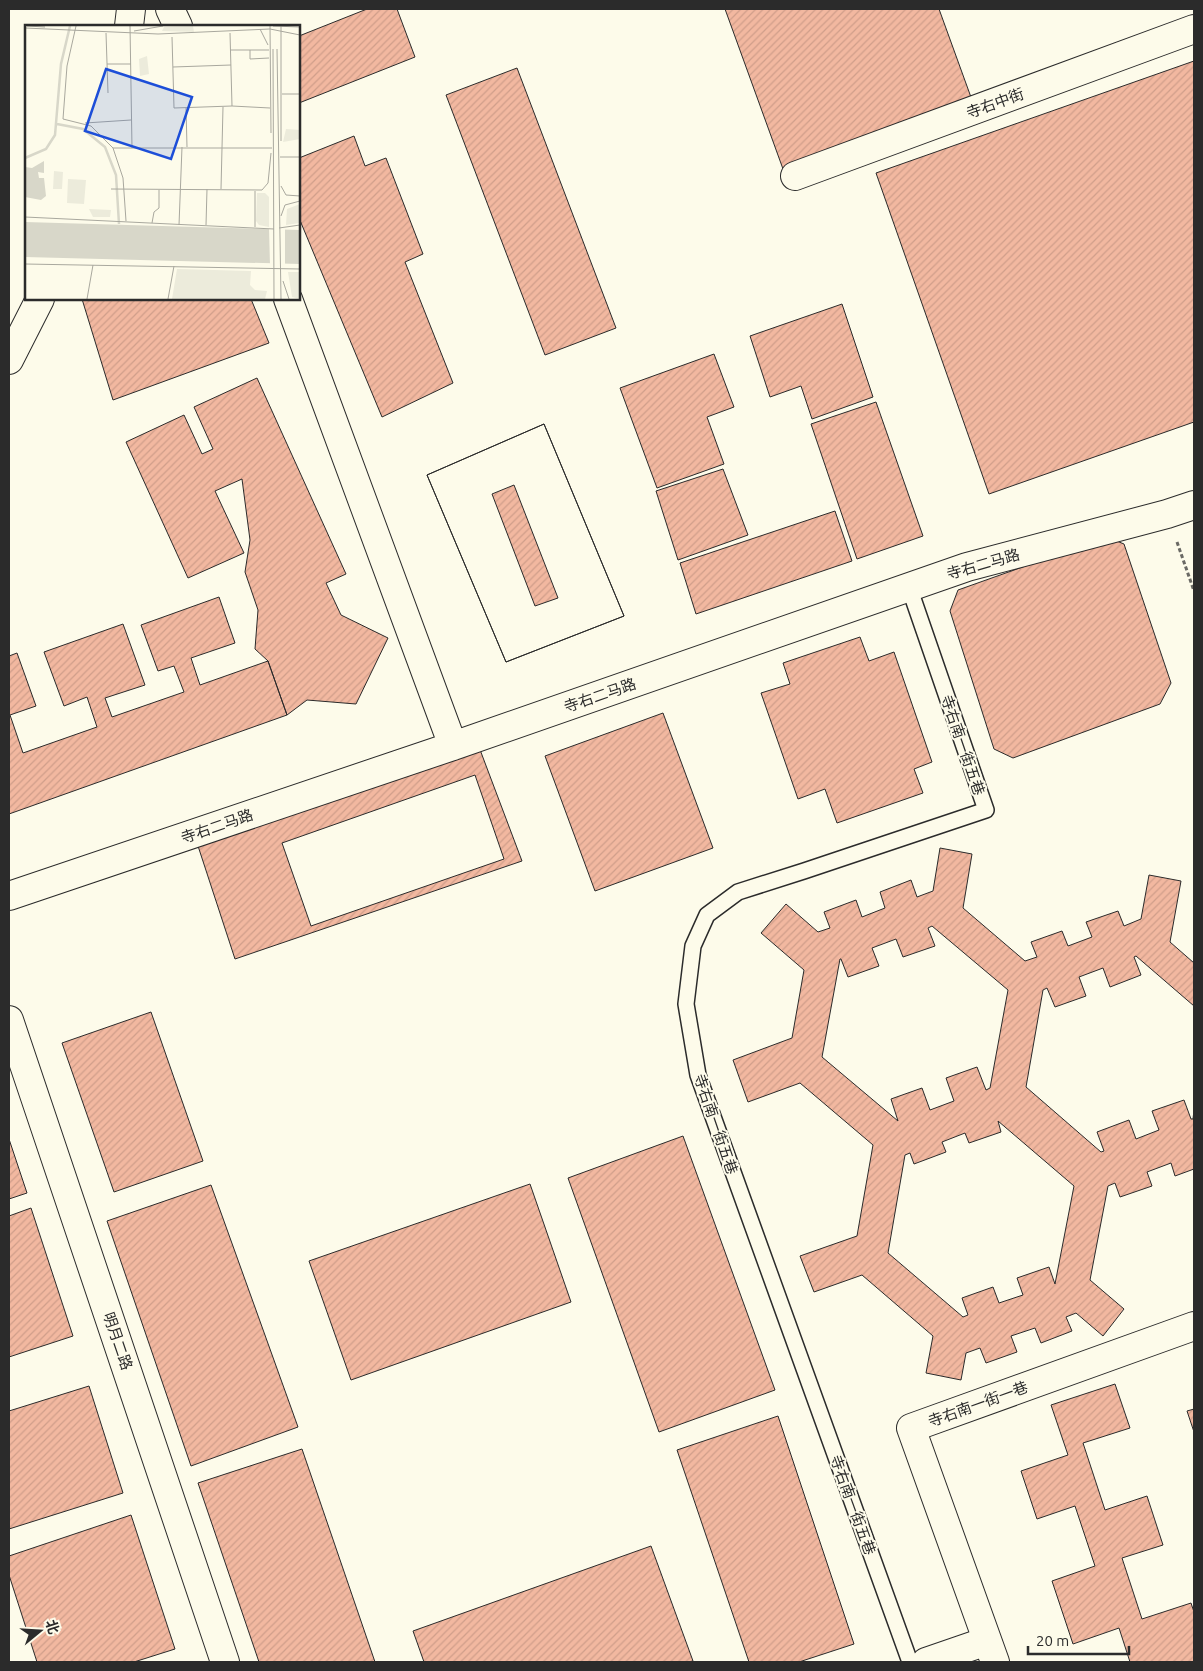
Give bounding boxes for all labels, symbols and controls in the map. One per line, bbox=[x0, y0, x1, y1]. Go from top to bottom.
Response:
inset map bbox=[25, 25, 300, 300]
street label: 寺右中街 bbox=[964, 85, 1026, 121]
street label: 寺右二马路 bbox=[945, 545, 1021, 583]
street label: 寺右二马路 bbox=[562, 675, 638, 715]
street label: 寺右南一街五巷 bbox=[938, 693, 988, 797]
street label: 寺右二马路 bbox=[179, 806, 255, 846]
street label: 寺右南一街五巷 bbox=[691, 1072, 741, 1176]
street label: 明月二路 bbox=[100, 1310, 136, 1372]
street label: 寺右南一街一巷 bbox=[926, 1378, 1030, 1430]
street label: 寺右南一街五巷 bbox=[827, 1453, 879, 1557]
north arrow bbox=[15, 1606, 65, 1656]
text: 北 bbox=[43, 1618, 62, 1636]
scale bar bbox=[1028, 1624, 1129, 1656]
text: 20 m bbox=[1036, 1632, 1069, 1649]

